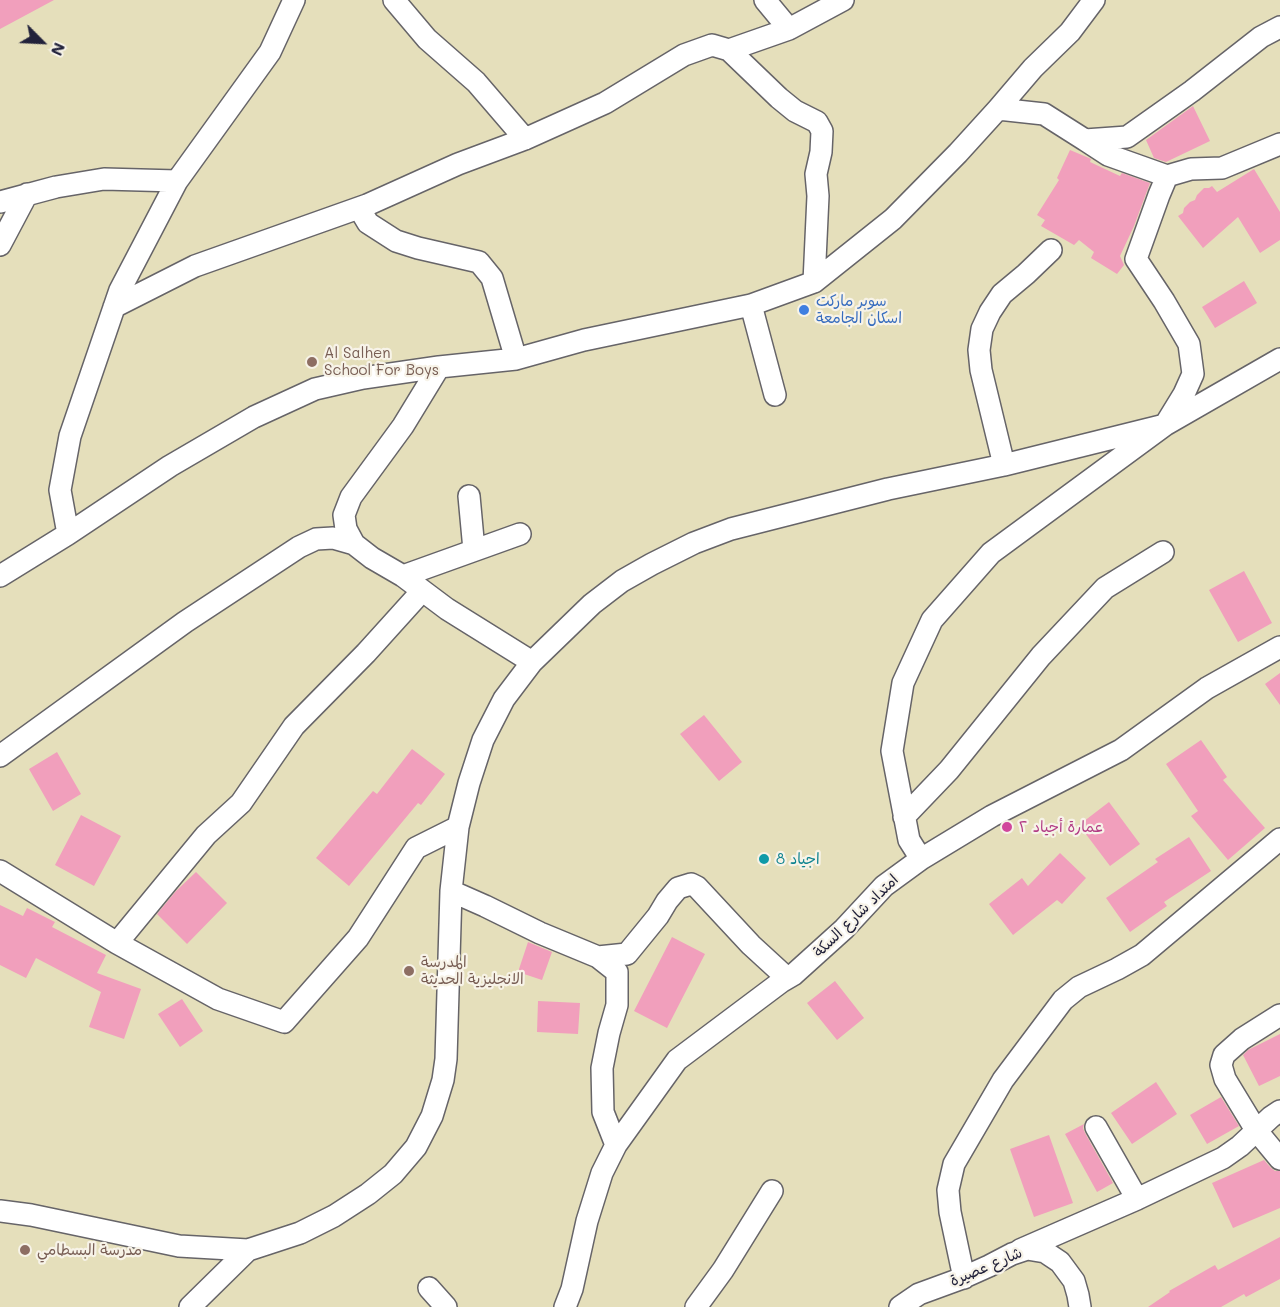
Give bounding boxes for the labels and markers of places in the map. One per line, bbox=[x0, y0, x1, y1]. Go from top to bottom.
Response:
place label: سوبر ماركت اسكان الجامعة bbox=[816, 292, 902, 327]
marker: سوبر ماركت اسكان الجامعة bbox=[797, 303, 811, 317]
place label: Al Salhen School For Boys bbox=[324, 344, 439, 379]
marker: Al Salhen School For Boys bbox=[305, 355, 319, 369]
place label: عمارة أجياد ٢ bbox=[1019, 818, 1104, 836]
marker: عمارة أجياد ٢ bbox=[1000, 820, 1014, 834]
place label: اجياد 8 bbox=[776, 850, 820, 868]
marker: اجياد 8 bbox=[757, 852, 771, 866]
place label: المدرسة الانجليزية الحديثة bbox=[421, 953, 524, 988]
marker: المدرسة الانجليزية الحديثة bbox=[402, 964, 416, 978]
place label: مدرسة البسطامي bbox=[37, 1241, 142, 1259]
marker: مدرسة البسطامي bbox=[18, 1243, 32, 1257]

